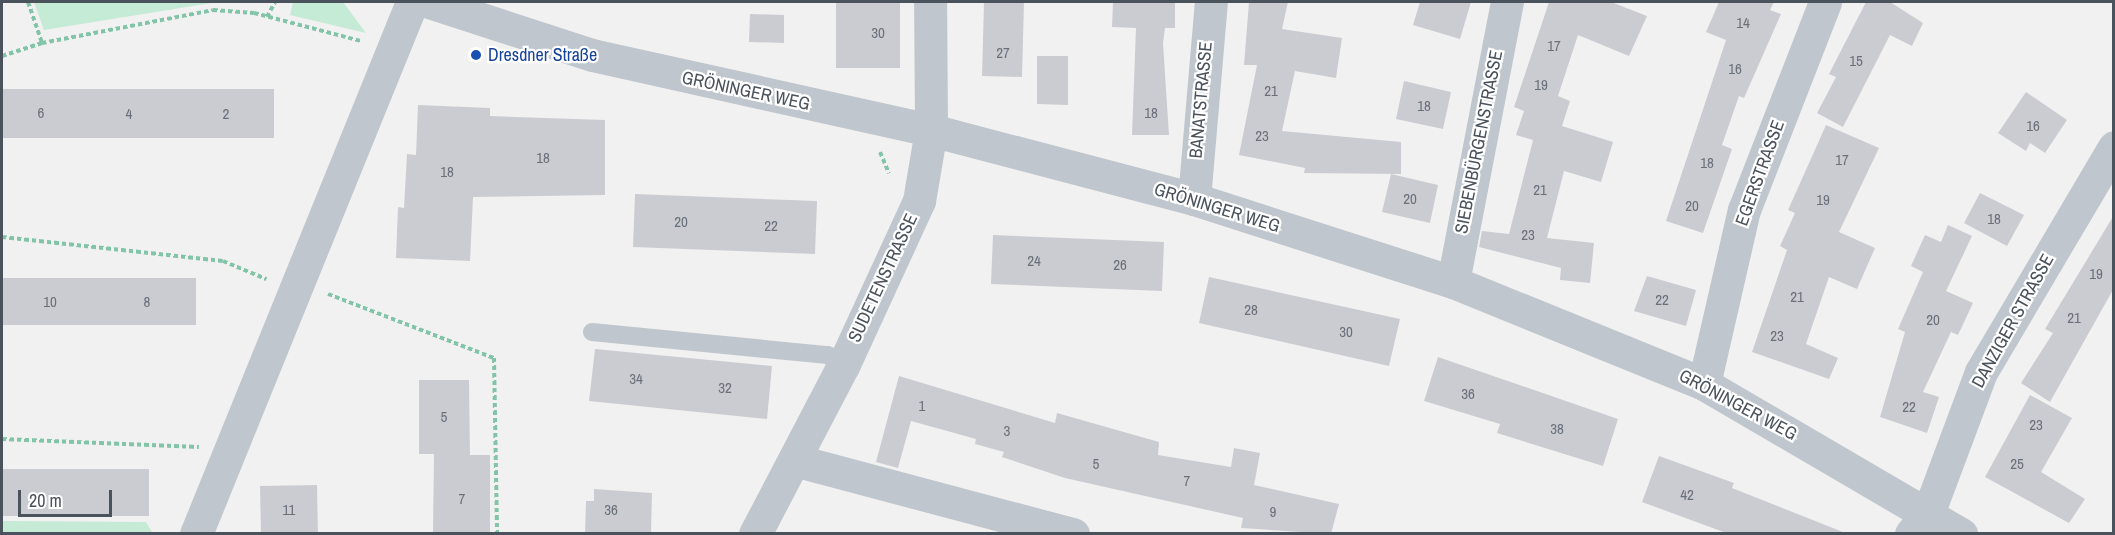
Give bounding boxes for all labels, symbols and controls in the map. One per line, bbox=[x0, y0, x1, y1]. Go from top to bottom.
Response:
house number: 14 bbox=[1736, 14, 1750, 32]
house number: 30 bbox=[871, 24, 885, 42]
house number: 17 bbox=[1547, 37, 1561, 55]
street label: BANATSTRASSE bbox=[1185, 41, 1217, 159]
place label: Dresdner Straße bbox=[488, 44, 597, 66]
house number: 27 bbox=[996, 44, 1010, 62]
marker: Dresdner Straße bbox=[469, 48, 483, 62]
street label: SIEBENBÜRGENSTRASSE bbox=[1451, 49, 1507, 235]
house number: 15 bbox=[1849, 52, 1863, 70]
house number: 16 bbox=[1728, 60, 1742, 78]
street label: GRÖNINGER WEG bbox=[680, 67, 812, 115]
house number: 19 bbox=[1534, 76, 1548, 94]
house number: 21 bbox=[1264, 82, 1278, 100]
house number: 18 bbox=[1417, 97, 1431, 115]
house number: 6 bbox=[38, 104, 44, 122]
house number: 18 bbox=[1144, 104, 1158, 122]
house number: 4 bbox=[126, 105, 132, 123]
house number: 2 bbox=[223, 105, 229, 123]
street label: EGERSTRASSE bbox=[1731, 117, 1789, 229]
house number: 16 bbox=[2026, 117, 2040, 135]
house number: 23 bbox=[1255, 127, 1269, 145]
house number: 18 bbox=[536, 149, 550, 167]
house number: 17 bbox=[1835, 151, 1849, 169]
house number: 18 bbox=[1700, 154, 1714, 172]
house number: 18 bbox=[440, 163, 454, 181]
street label: GRÖNINGER WEG bbox=[1151, 179, 1283, 237]
house number: 21 bbox=[1533, 181, 1547, 199]
house number: 20 bbox=[1403, 190, 1417, 208]
house number: 19 bbox=[1816, 191, 1830, 209]
house number: 20 bbox=[1685, 197, 1699, 215]
street label: SUDETENSTRASSE bbox=[844, 210, 922, 346]
house number: 18 bbox=[1987, 210, 2001, 228]
house number: 20 bbox=[674, 213, 688, 231]
house number: 22 bbox=[764, 217, 778, 235]
house number: 23 bbox=[1521, 226, 1535, 244]
street label: DANZIGER STRASSE bbox=[1967, 250, 2059, 392]
house number: 24 bbox=[1027, 252, 1041, 270]
house number: 26 bbox=[1113, 256, 1127, 274]
house number: 19 bbox=[2089, 265, 2103, 283]
house number: 21 bbox=[1790, 288, 1804, 306]
house number: 22 bbox=[1655, 291, 1669, 309]
house number: 10 bbox=[43, 293, 57, 311]
house number: 8 bbox=[144, 293, 150, 311]
house number: 28 bbox=[1244, 301, 1258, 319]
house number: 21 bbox=[2067, 309, 2081, 327]
house number: 20 bbox=[1926, 311, 1940, 329]
house number: 30 bbox=[1339, 323, 1353, 341]
house number: 23 bbox=[1770, 327, 1784, 345]
street label: GRÖNINGER WEG bbox=[1675, 365, 1801, 445]
house number: 34 bbox=[629, 370, 643, 388]
house number: 32 bbox=[718, 379, 732, 397]
house number: 36 bbox=[1461, 385, 1475, 403]
house number: 1 bbox=[919, 397, 925, 415]
house number: 22 bbox=[1902, 398, 1916, 416]
house number: 5 bbox=[441, 408, 447, 426]
house number: 23 bbox=[2029, 416, 2043, 434]
house number: 38 bbox=[1550, 420, 1564, 438]
house number: 3 bbox=[1004, 422, 1010, 440]
house number: 5 bbox=[1093, 455, 1099, 473]
house number: 25 bbox=[2010, 455, 2024, 473]
house number: 7 bbox=[1184, 472, 1190, 490]
scale bar bbox=[21, 478, 116, 516]
house number: 42 bbox=[1680, 486, 1694, 504]
text: 20 m bbox=[29, 488, 62, 513]
house number: 7 bbox=[459, 490, 465, 508]
house number: 11 bbox=[283, 501, 295, 519]
house number: 36 bbox=[604, 501, 618, 519]
house number: 9 bbox=[1270, 503, 1276, 521]

